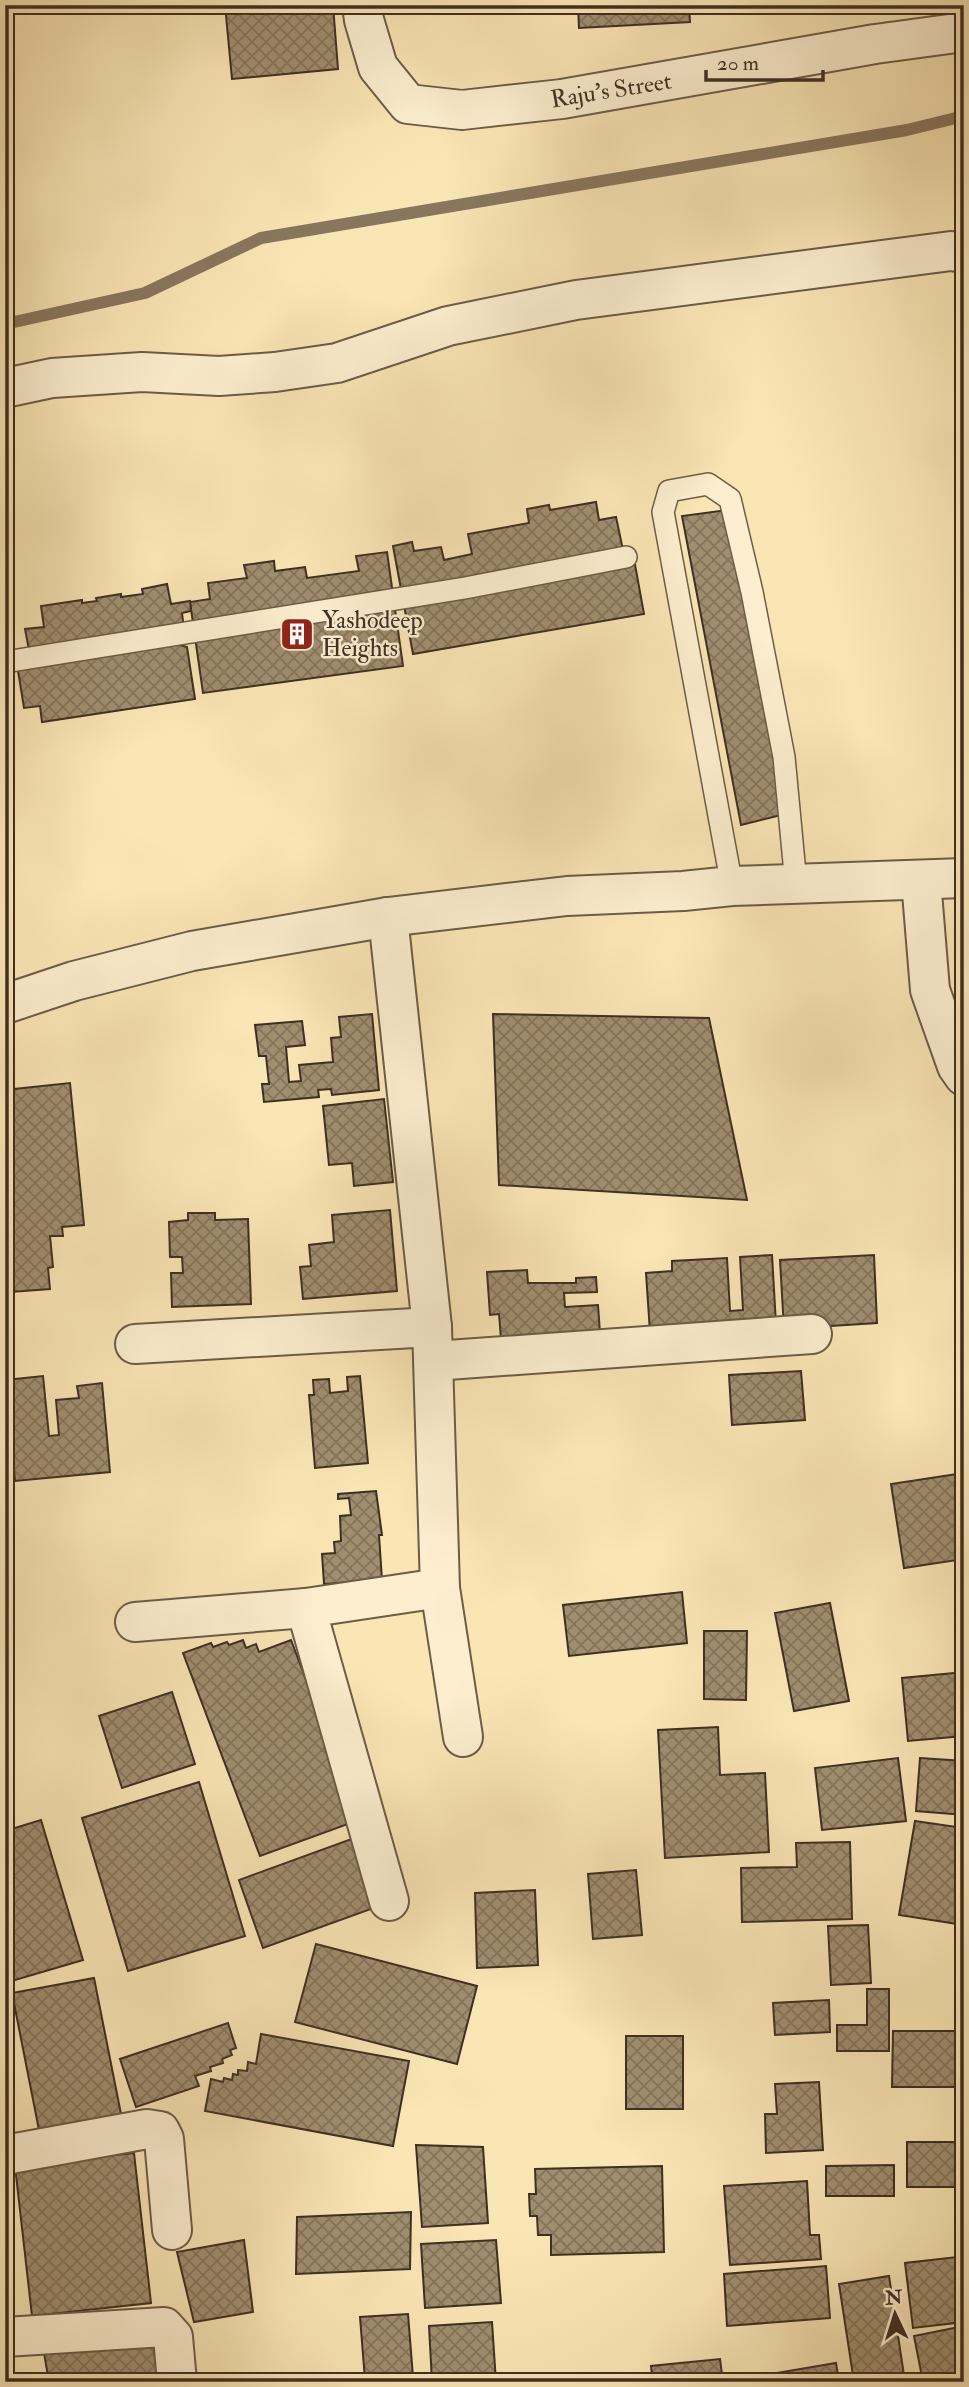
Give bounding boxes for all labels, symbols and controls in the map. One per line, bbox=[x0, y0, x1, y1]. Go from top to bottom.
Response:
scale bar bbox=[706, 38, 824, 82]
text: 20 m bbox=[717, 50, 759, 77]
street label: Raju's Street bbox=[548, 66, 674, 115]
place label: Yashodeep Heights bbox=[322, 605, 423, 664]
building icon: Yashodeep Heights bbox=[278, 615, 316, 653]
north arrow bbox=[860, 2278, 930, 2348]
text: N bbox=[884, 2285, 904, 2311]

